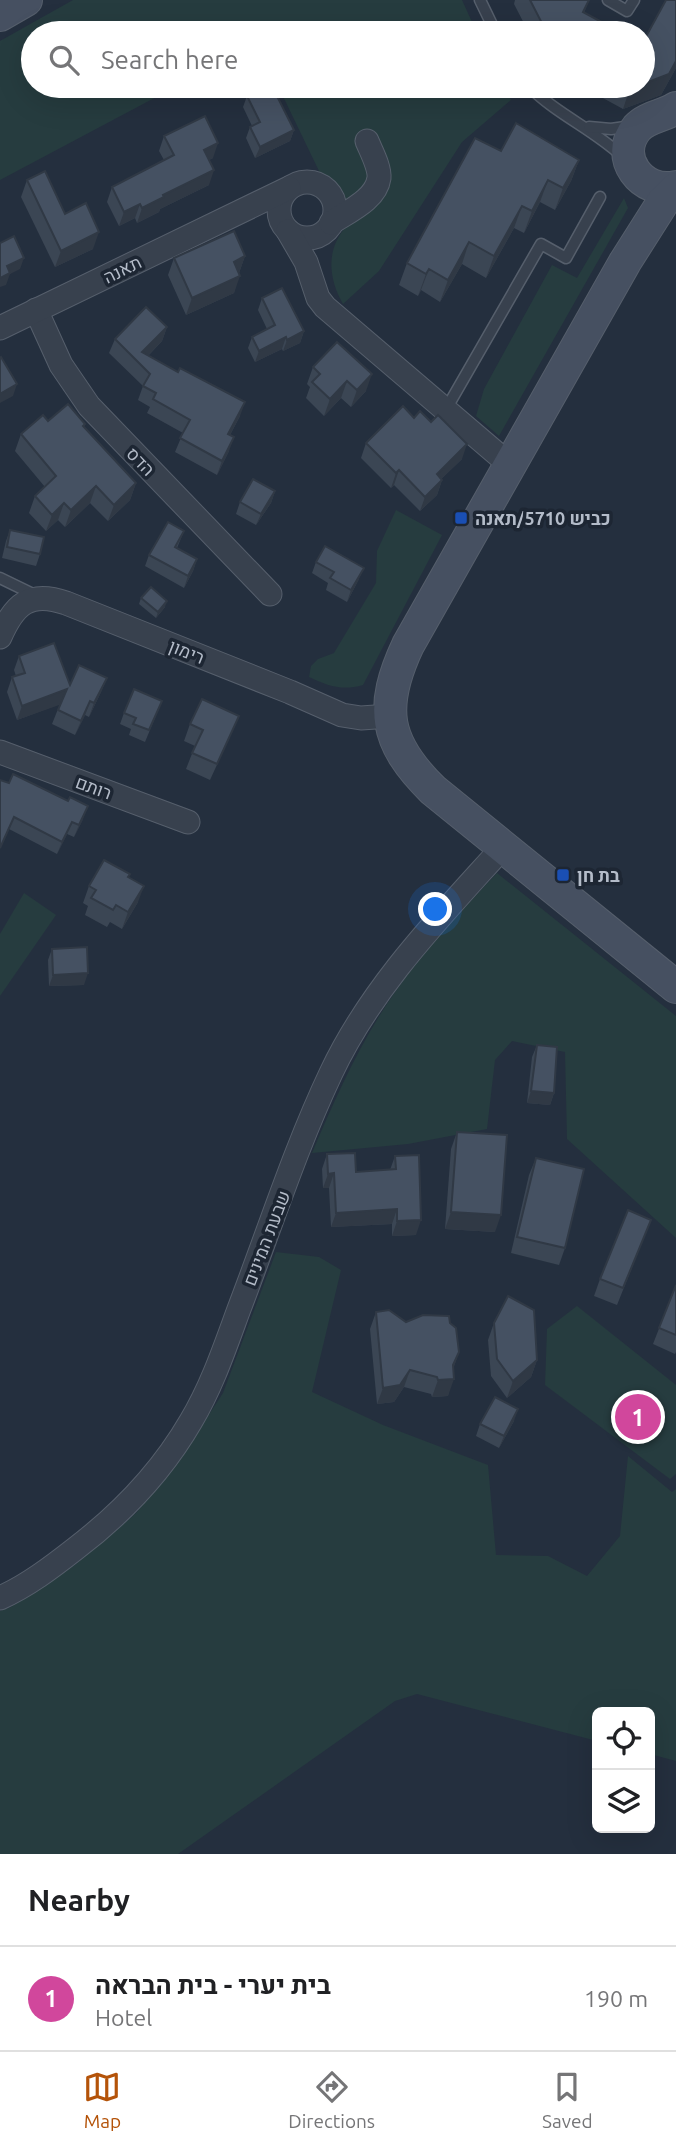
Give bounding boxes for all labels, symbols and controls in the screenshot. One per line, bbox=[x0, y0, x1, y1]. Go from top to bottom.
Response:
search box bbox=[21, 21, 655, 98]
icon: search bbox=[45, 41, 83, 79]
text: Search here bbox=[101, 45, 238, 74]
street label: תאנה bbox=[100, 251, 144, 287]
street label: הדס bbox=[123, 443, 159, 479]
place label: כביש 5710/תאנה bbox=[475, 508, 611, 528]
marker: כביש 5710/תאנה bbox=[453, 510, 469, 526]
street label: רימון bbox=[166, 635, 208, 668]
street label: רותם bbox=[73, 771, 115, 803]
place label: בת חן bbox=[577, 865, 620, 886]
marker: בת חן bbox=[555, 867, 571, 883]
your location bbox=[418, 892, 452, 926]
street label: שבעת המינים bbox=[239, 1188, 293, 1288]
pin: 1 bbox=[615, 1391, 661, 1443]
map controls bbox=[592, 1707, 655, 1833]
button: locate bbox=[592, 1707, 655, 1770]
button: layers bbox=[592, 1770, 655, 1833]
text: Nearby bbox=[28, 1883, 130, 1917]
text: בית יערי - בית הבראה bbox=[95, 1970, 331, 1999]
text: 1 bbox=[45, 1986, 57, 2011]
text: 190 m bbox=[584, 1986, 648, 2011]
text: Hotel bbox=[95, 2005, 152, 2030]
tab: Map bbox=[83, 2068, 121, 2132]
tab: Directions bbox=[288, 2068, 375, 2132]
tab: Saved bbox=[542, 2068, 593, 2132]

